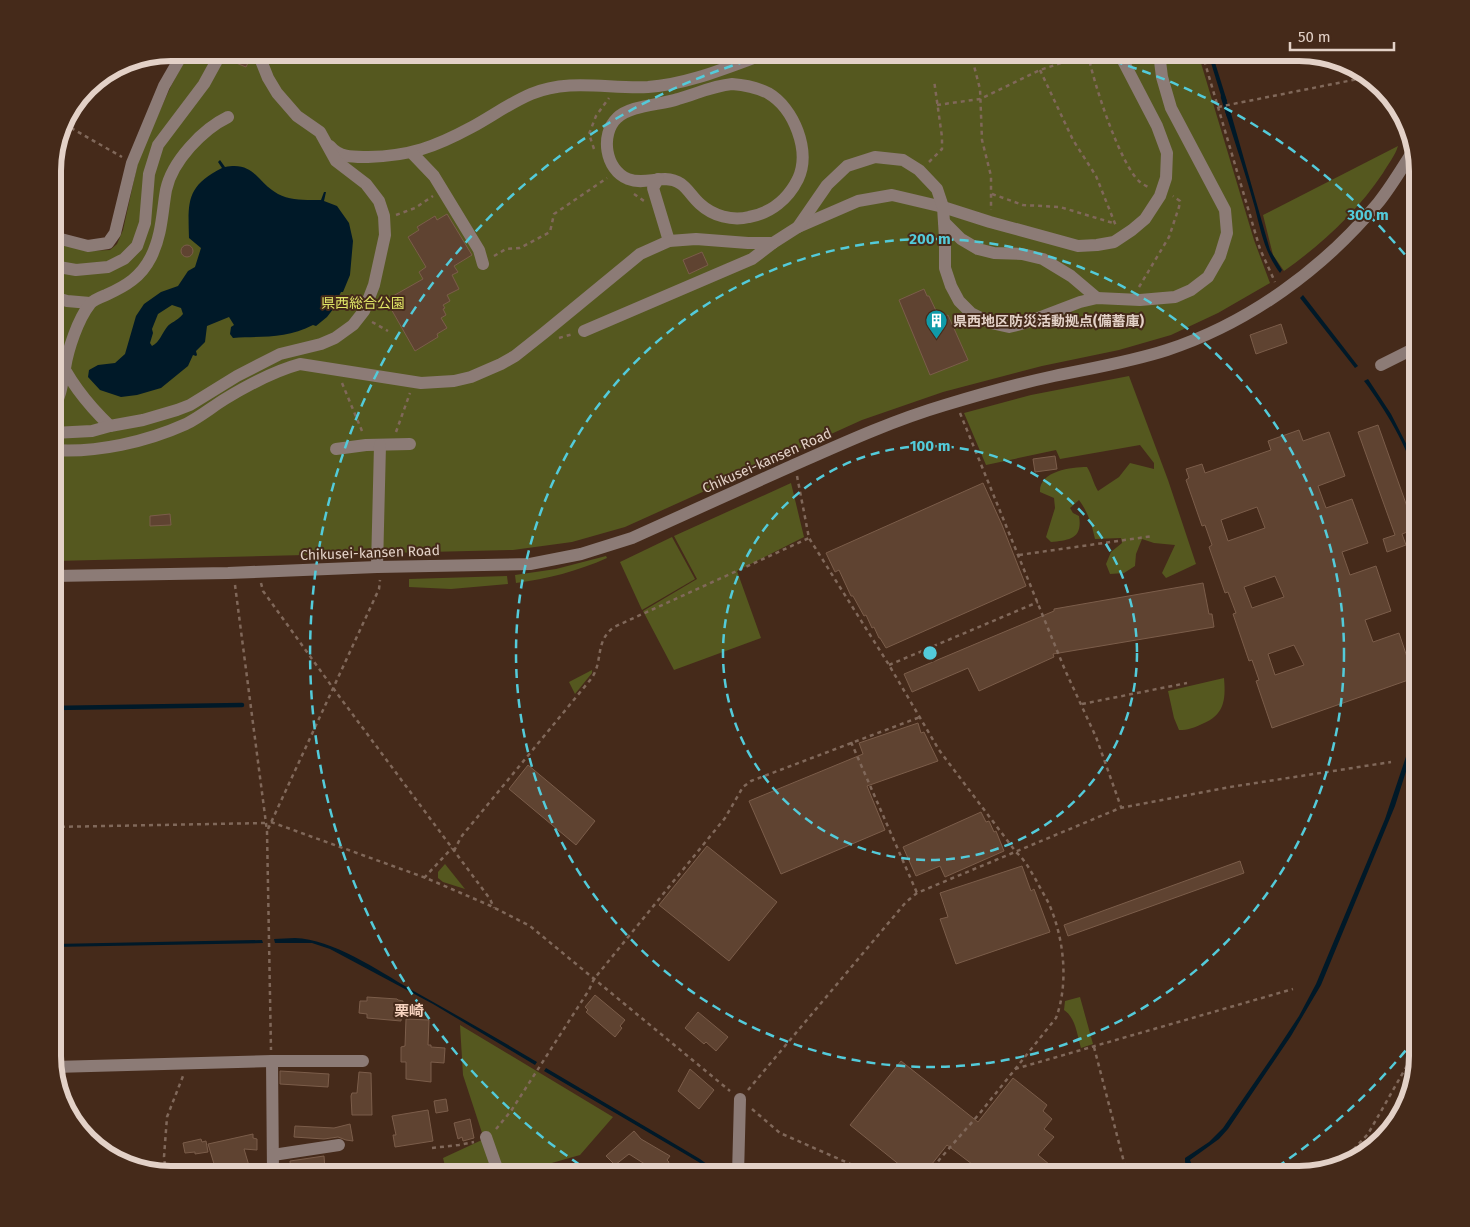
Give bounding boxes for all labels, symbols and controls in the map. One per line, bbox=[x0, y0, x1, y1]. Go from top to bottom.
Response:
scale bar bbox=[1290, 20, 1394, 52]
text: 50 m bbox=[1298, 28, 1331, 46]
text: 300 m bbox=[1346, 206, 1389, 224]
text: 200 m bbox=[909, 230, 951, 248]
park label: 県西総合公園 bbox=[321, 295, 405, 312]
building icon: 県西地区防災活動拠点(備蓄庫) bbox=[925, 309, 949, 340]
place label: 県西地区防災活動拠点(備蓄庫) bbox=[953, 313, 1145, 330]
street label: Chikusei-kansen Road bbox=[700, 425, 834, 497]
text: 100 m bbox=[910, 437, 950, 455]
street label: Chikusei-kansen Road bbox=[300, 542, 440, 564]
centre of rings bbox=[921, 644, 939, 662]
district label: 栗崎 bbox=[394, 1002, 424, 1020]

